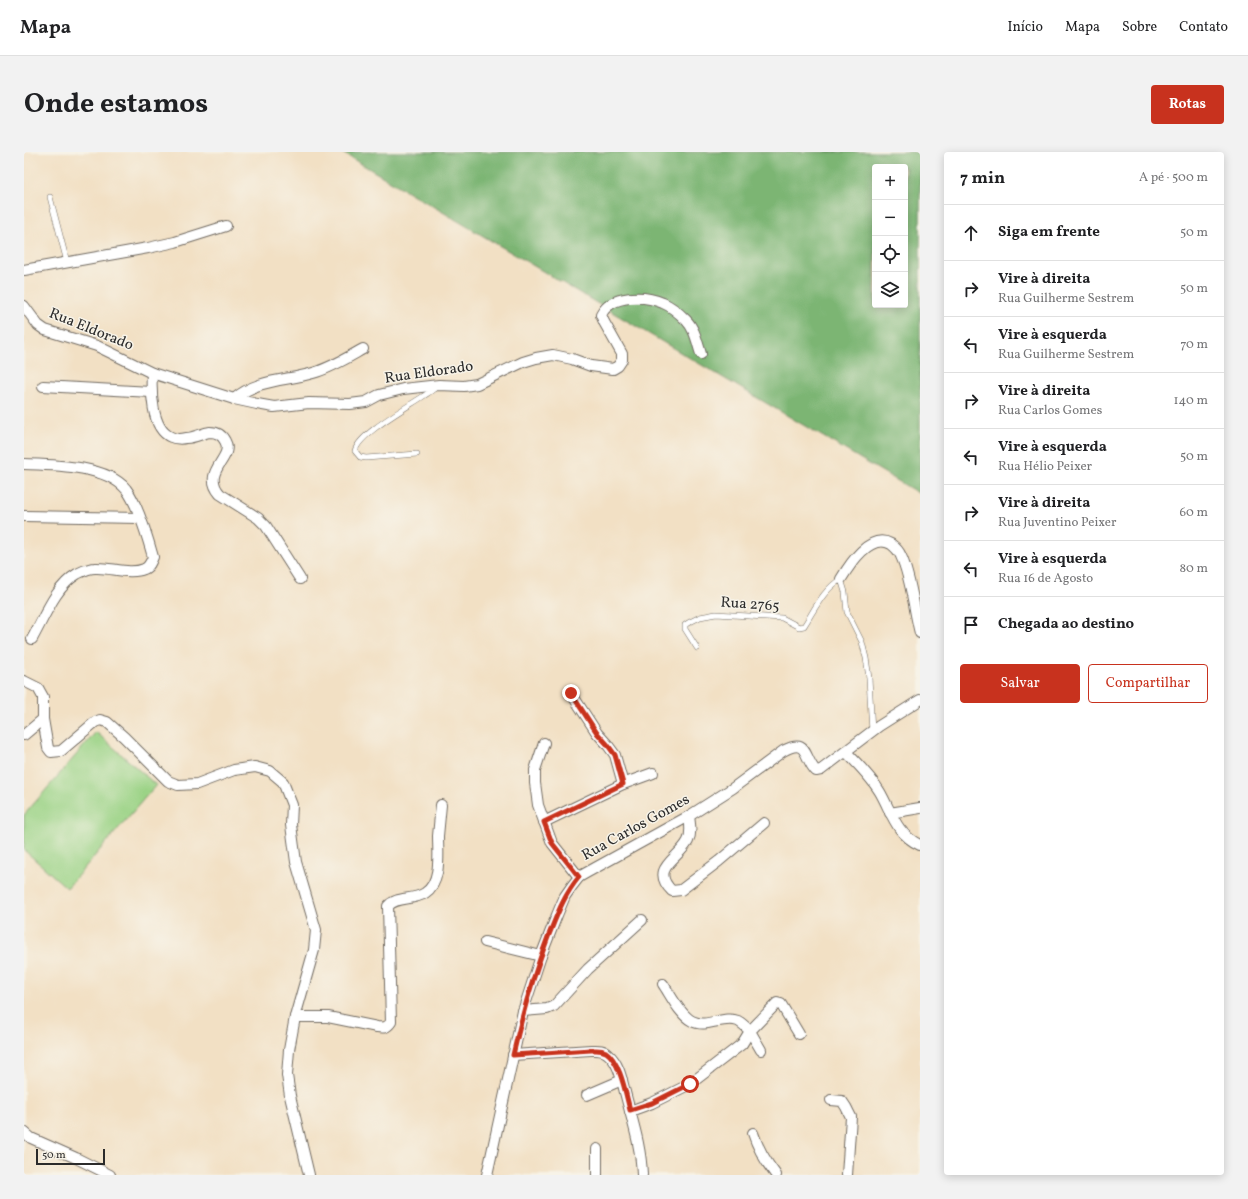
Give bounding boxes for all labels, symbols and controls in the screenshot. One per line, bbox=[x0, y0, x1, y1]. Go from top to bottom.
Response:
text: Mapa bbox=[20, 15, 71, 41]
text: Início bbox=[1007, 18, 1043, 37]
text: Mapa bbox=[1065, 18, 1100, 37]
text: Sobre bbox=[1122, 18, 1157, 37]
text: Contato bbox=[1179, 18, 1228, 37]
text: Onde estamos bbox=[24, 85, 208, 124]
button: Rotas bbox=[1151, 85, 1224, 124]
map controls bbox=[872, 164, 908, 308]
button: + bbox=[872, 164, 908, 200]
text: 7 min bbox=[960, 167, 1005, 190]
text: A pé · 500 m bbox=[1139, 169, 1208, 187]
button: − bbox=[872, 200, 908, 236]
icon: ahead bbox=[960, 222, 982, 244]
text: Siga em frente bbox=[998, 222, 1100, 243]
text: 50 m bbox=[1180, 224, 1208, 242]
button: locate bbox=[872, 236, 908, 272]
text: Vire à direita bbox=[998, 269, 1090, 290]
button: layers bbox=[872, 272, 908, 308]
icon: right bbox=[960, 278, 982, 300]
text: 50 m bbox=[1180, 280, 1208, 298]
text: Rua Guilherme Sestrem bbox=[998, 290, 1134, 308]
street label: Rua Eldorado bbox=[46, 304, 136, 356]
text: Vire à esquerda bbox=[998, 325, 1107, 346]
icon: left bbox=[960, 334, 982, 356]
text: 70 m bbox=[1180, 336, 1208, 354]
text: Rua Guilherme Sestrem bbox=[998, 346, 1134, 364]
street label: Rua Eldorado bbox=[383, 356, 475, 390]
text: Vire à direita bbox=[998, 381, 1090, 402]
icon: right bbox=[960, 390, 982, 412]
text: 140 m bbox=[1174, 392, 1208, 410]
text: Rua Carlos Gomes bbox=[998, 402, 1102, 420]
text: Vire à esquerda bbox=[998, 437, 1107, 458]
icon: left bbox=[960, 446, 982, 468]
text: 50 m bbox=[1180, 448, 1208, 466]
text: Rua Hélio Peixer bbox=[998, 458, 1092, 476]
text: Vire à direita bbox=[998, 493, 1090, 514]
icon: right bbox=[960, 502, 982, 524]
text: 60 m bbox=[1180, 504, 1208, 522]
text: Rua Juventino Peixer bbox=[998, 514, 1116, 532]
text: Vire à esquerda bbox=[998, 549, 1107, 570]
icon: left bbox=[960, 558, 982, 580]
text: 80 m bbox=[1179, 560, 1208, 578]
text: Rua 16 de Agosto bbox=[998, 570, 1093, 588]
street label: Rua 2765 bbox=[720, 592, 780, 618]
icon: arrive bbox=[960, 614, 982, 636]
text: Chegada ao destino bbox=[998, 614, 1134, 635]
button: Salvar bbox=[960, 664, 1080, 703]
button: Compartilhar bbox=[1088, 664, 1208, 703]
route end bbox=[562, 684, 580, 702]
street label: Rua Carlos Gomes bbox=[578, 790, 694, 866]
route start bbox=[681, 1075, 699, 1093]
scale bar bbox=[36, 1147, 105, 1166]
text: 50 m bbox=[42, 1148, 66, 1163]

